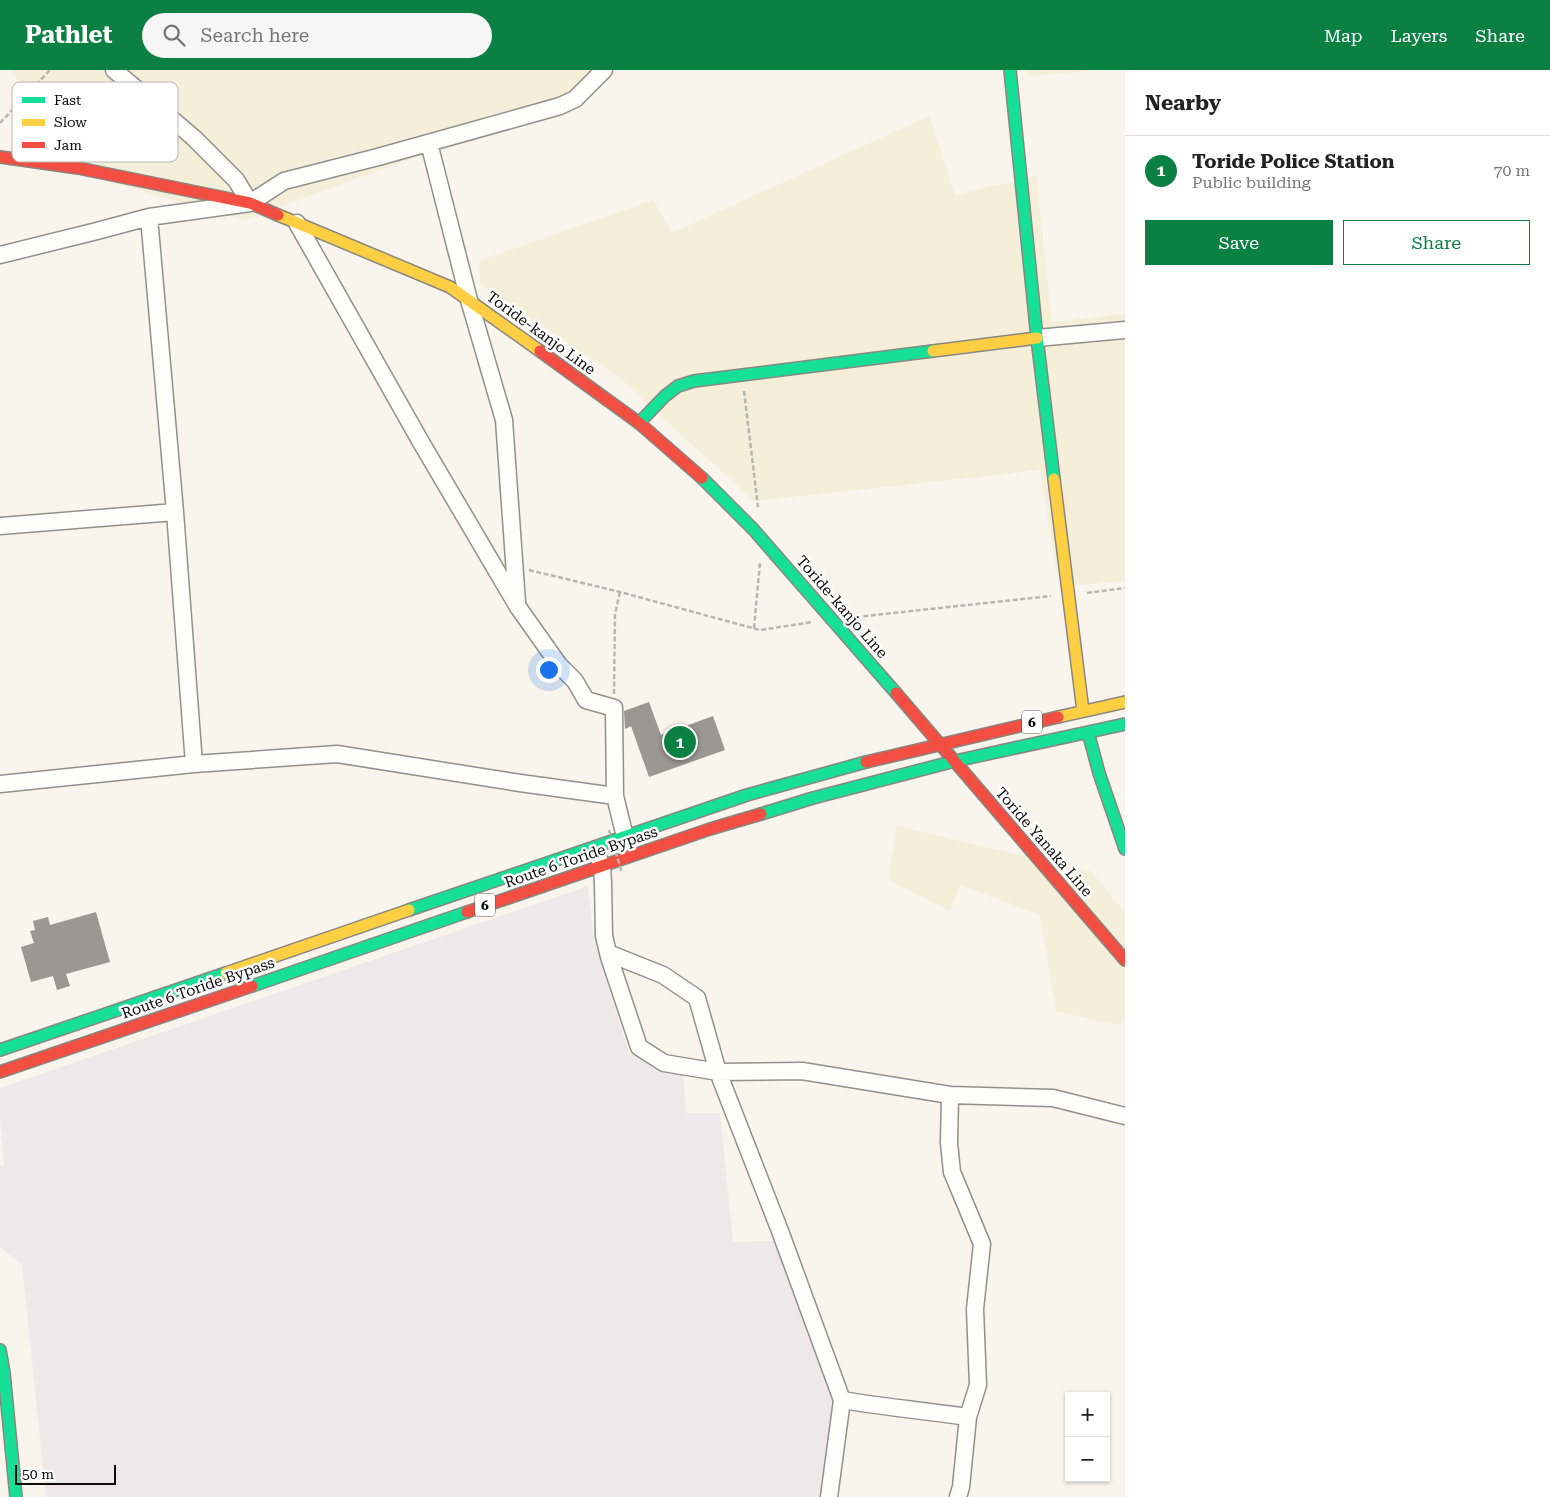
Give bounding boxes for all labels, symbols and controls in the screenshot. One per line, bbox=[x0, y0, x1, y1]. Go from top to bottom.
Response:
search box bbox=[142, 13, 492, 58]
text: Pathlet bbox=[25, 21, 112, 49]
icon: search bbox=[160, 21, 188, 49]
text: Search here bbox=[200, 24, 309, 47]
text: Map bbox=[1324, 25, 1363, 46]
text: Layers bbox=[1391, 25, 1447, 46]
text: Share bbox=[1475, 25, 1525, 46]
legend bbox=[12, 82, 178, 162]
text: Nearby bbox=[1145, 91, 1221, 115]
text: Fast bbox=[54, 92, 81, 108]
text: Slow bbox=[54, 114, 87, 130]
text: Jam bbox=[54, 137, 82, 153]
text: Toride Police Station bbox=[1192, 150, 1394, 173]
text: 1 bbox=[1157, 161, 1165, 180]
text: 70 m bbox=[1493, 161, 1530, 180]
text: Public building bbox=[1192, 173, 1311, 192]
button: Save bbox=[1145, 220, 1333, 265]
button: Share bbox=[1343, 220, 1530, 265]
street label: Toride-kanjo Line bbox=[483, 288, 599, 378]
street label: Toride-kanjo Line bbox=[793, 552, 891, 662]
your location bbox=[536, 657, 562, 683]
road number: 6 bbox=[1022, 710, 1042, 734]
pin: 1 bbox=[664, 723, 696, 761]
street label: Toride Yanaka Line bbox=[992, 784, 1096, 900]
street label: Route 6 Toride Bypass bbox=[502, 822, 660, 892]
road number: 6 bbox=[475, 894, 495, 916]
street label: Route 6 Toride Bypass bbox=[119, 953, 277, 1023]
map controls bbox=[1065, 1392, 1110, 1482]
button: + bbox=[1065, 1392, 1110, 1437]
button: − bbox=[1065, 1437, 1110, 1482]
scale bar bbox=[15, 1462, 116, 1485]
text: 50 m bbox=[22, 1466, 54, 1482]

